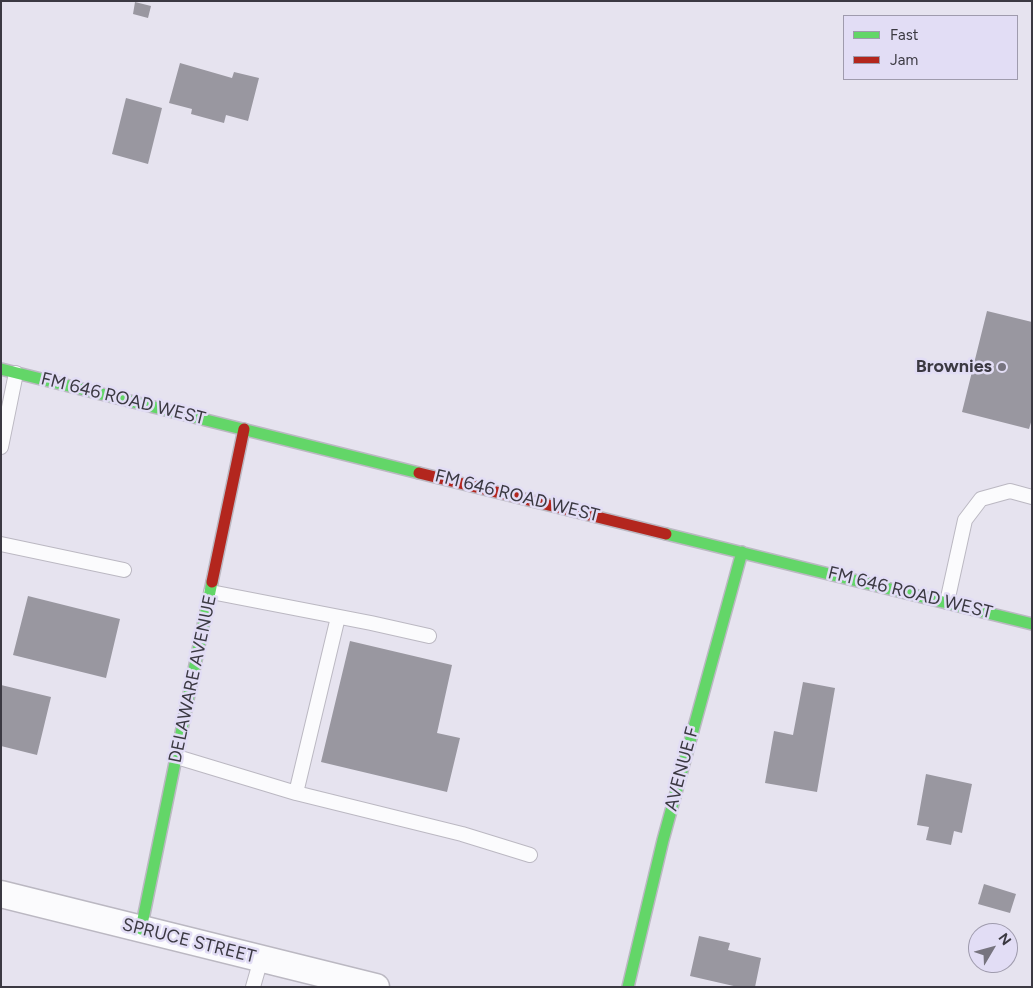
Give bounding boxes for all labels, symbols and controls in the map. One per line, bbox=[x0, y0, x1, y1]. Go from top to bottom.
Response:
legend bbox=[843, 15, 1018, 80]
text: Fast bbox=[890, 26, 918, 44]
text: Jam bbox=[890, 51, 918, 69]
place label: Brownies bbox=[916, 356, 992, 378]
marker: Brownies bbox=[996, 361, 1008, 373]
street label: FM 646 ROAD WEST bbox=[39, 368, 207, 430]
street label: FM 646 ROAD WEST bbox=[433, 465, 601, 527]
street label: FM 646 ROAD WEST bbox=[826, 562, 994, 624]
street label: DELAWARE AVENUE bbox=[165, 593, 221, 765]
street label: AVENUE F bbox=[660, 725, 704, 813]
street label: SPRUCE STREET bbox=[120, 914, 258, 968]
north arrow bbox=[968, 923, 1018, 973]
text: N bbox=[995, 930, 1015, 949]

